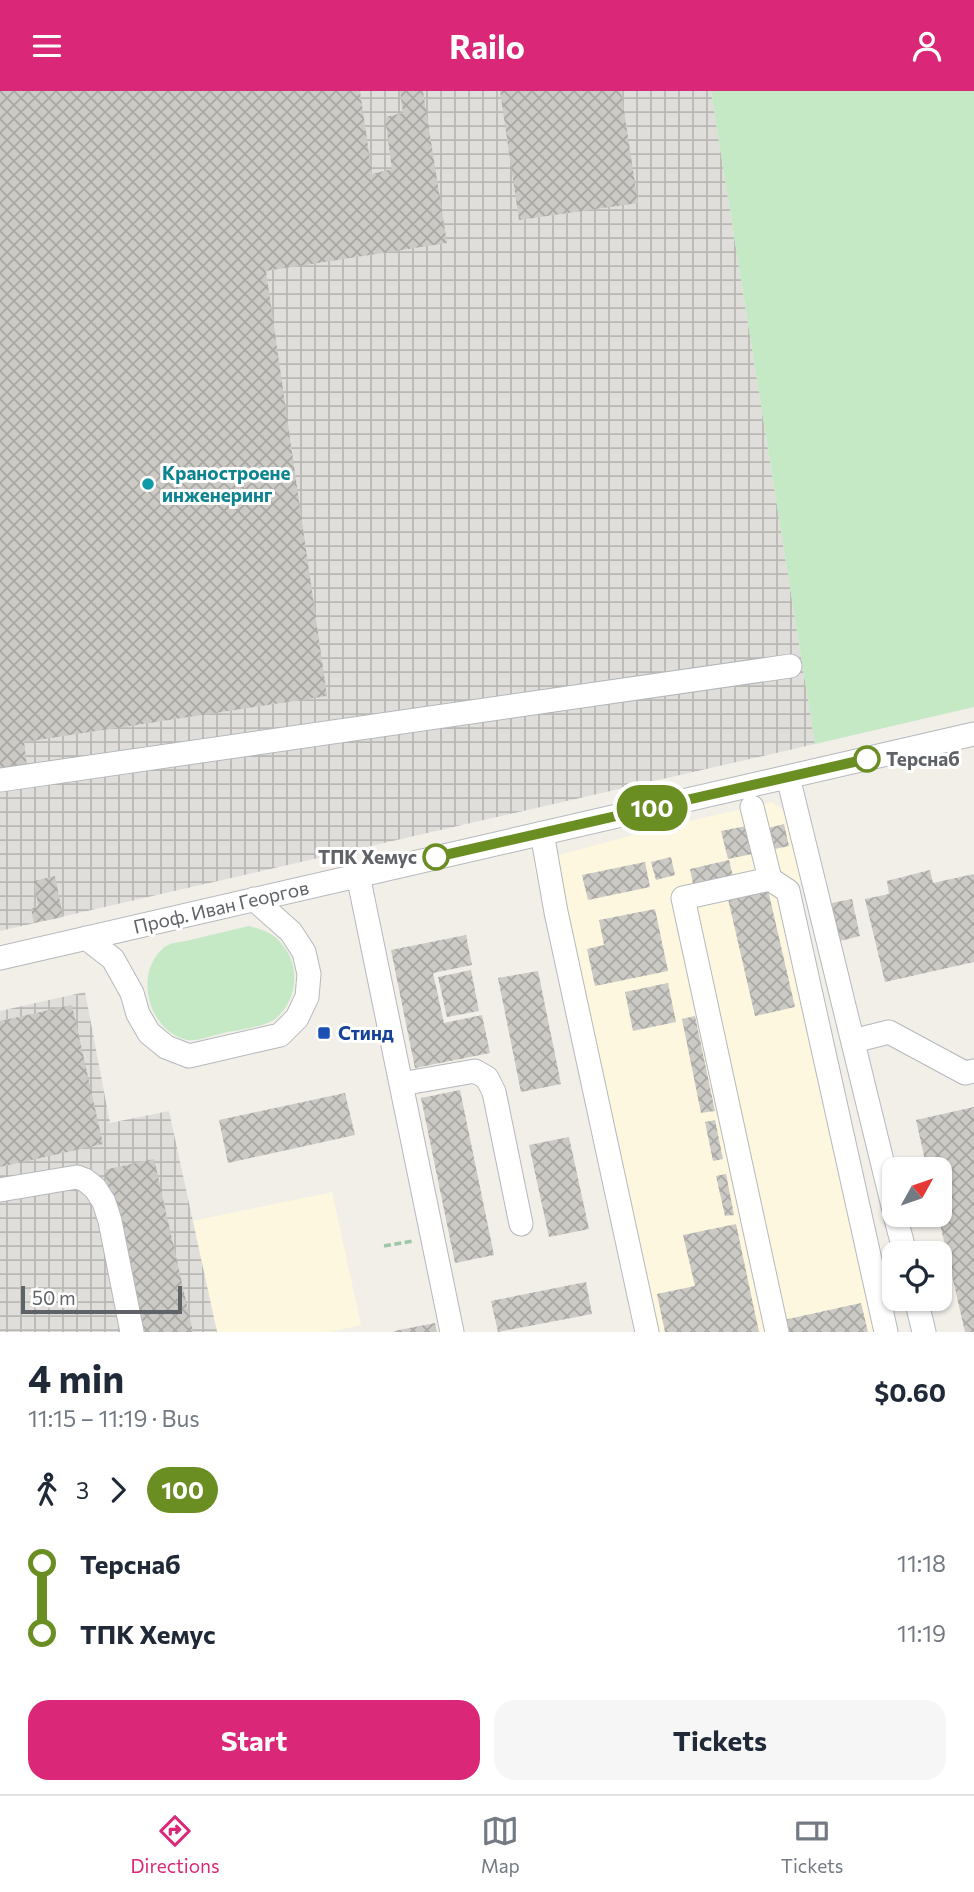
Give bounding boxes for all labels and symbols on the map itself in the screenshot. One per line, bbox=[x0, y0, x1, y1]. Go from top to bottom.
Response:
place label: Краностроене инженеринг bbox=[162, 461, 291, 506]
marker: Краностроене инженеринг bbox=[140, 476, 156, 492]
marker: Терснаб bbox=[854, 746, 880, 772]
place label: Терснаб bbox=[886, 747, 960, 770]
line badge: 100 bbox=[612, 785, 692, 831]
marker: ТПК Хемус bbox=[423, 844, 449, 870]
place label: ТПК Хемус bbox=[318, 845, 417, 868]
street label: Проф. Иван Георгов bbox=[131, 875, 311, 938]
place label: Стинд bbox=[338, 1021, 394, 1044]
marker: Стинд bbox=[316, 1025, 332, 1041]
north arrow bbox=[882, 1157, 952, 1227]
scale bar bbox=[21, 1283, 182, 1315]

